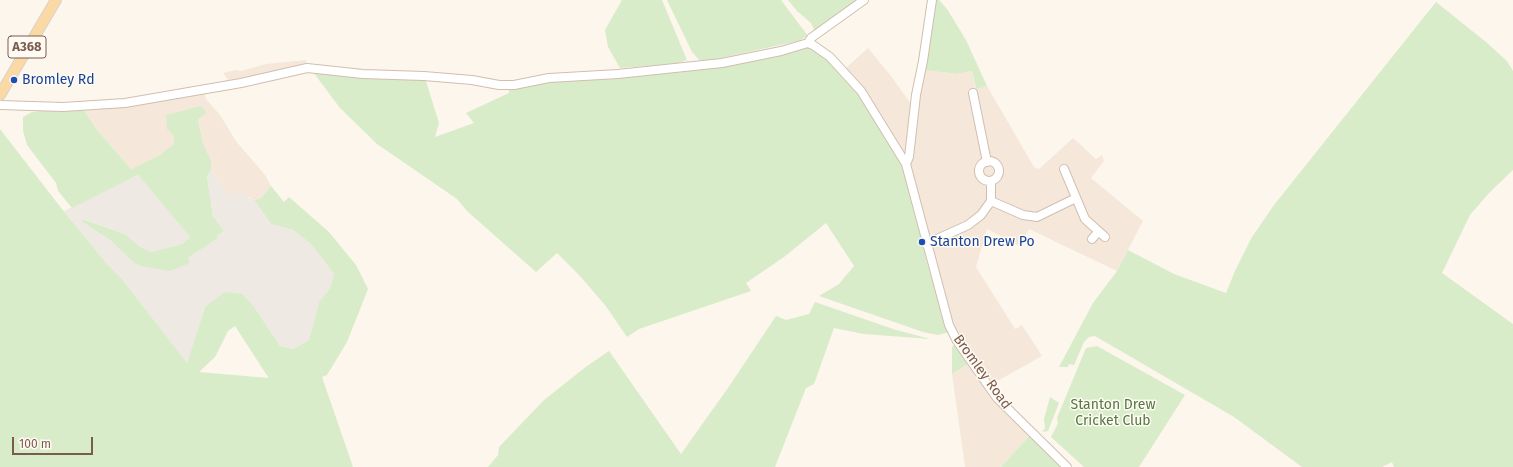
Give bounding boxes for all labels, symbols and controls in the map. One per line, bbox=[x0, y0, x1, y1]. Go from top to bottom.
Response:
road number: A368 bbox=[8, 36, 46, 58]
place label: Bromley Rd bbox=[22, 72, 95, 88]
marker: Bromley Rd bbox=[9, 75, 19, 85]
place label: Stanton Drew Po bbox=[930, 234, 1035, 250]
marker: Stanton Drew Po bbox=[917, 237, 927, 247]
street label: Bromley Road bbox=[949, 331, 1015, 413]
park label: Stanton Drew Cricket Club bbox=[1070, 397, 1156, 430]
scale bar bbox=[14, 429, 95, 455]
text: 100 m bbox=[19, 437, 51, 451]

